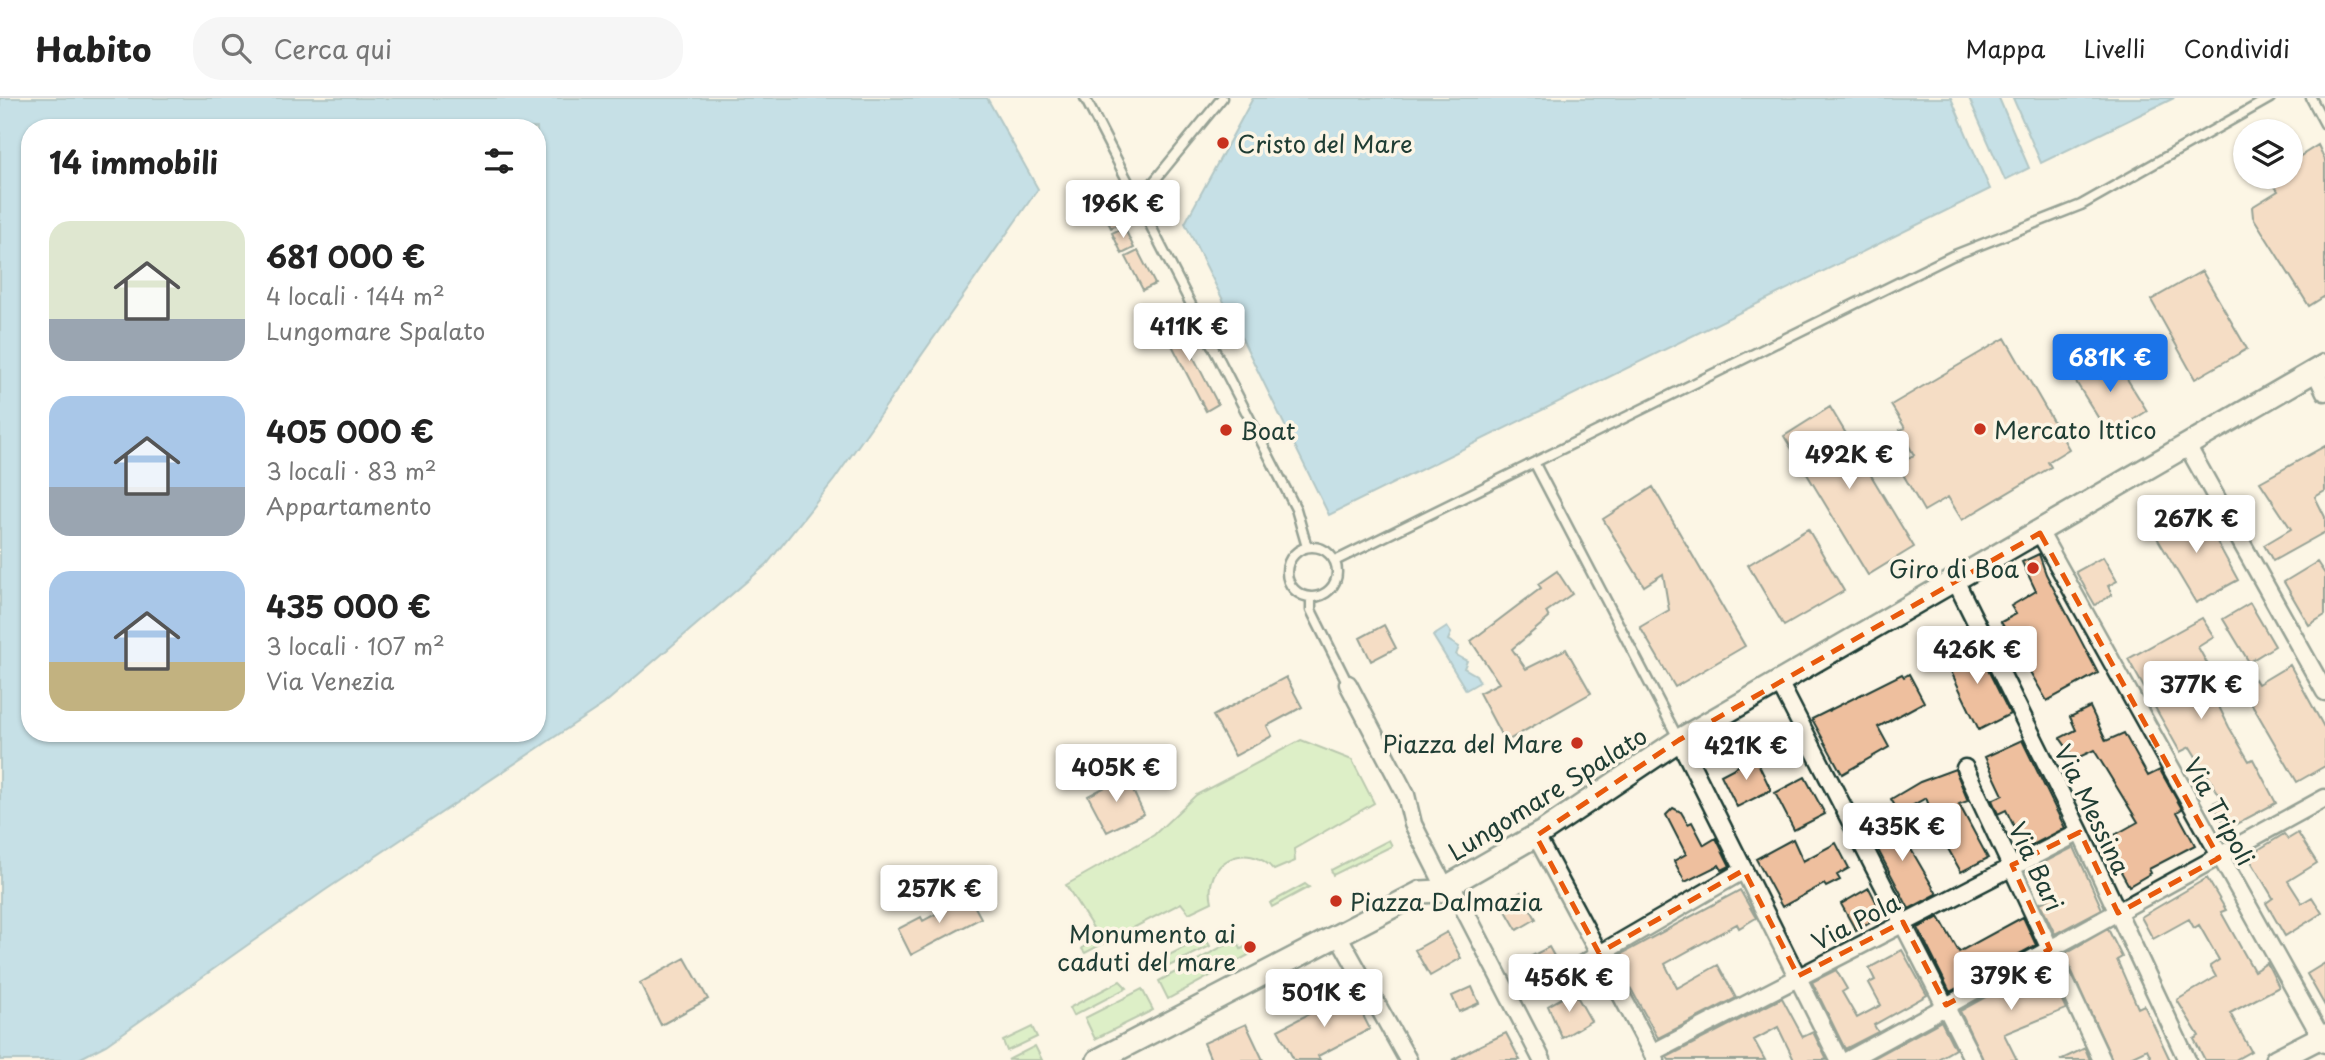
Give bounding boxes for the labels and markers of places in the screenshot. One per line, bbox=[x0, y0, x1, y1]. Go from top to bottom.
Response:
place label: Cristo del Mare bbox=[1237, 125, 1413, 161]
marker: Cristo del Mare bbox=[1215, 135, 1231, 151]
pin: 196K € bbox=[1066, 180, 1180, 240]
pin: 411K € bbox=[1132, 303, 1246, 363]
pin: 681K € bbox=[2053, 334, 2167, 394]
place label: Mercato Ittico bbox=[1994, 411, 2157, 447]
place label: Boat bbox=[1240, 412, 1296, 448]
marker: Mercato Ittico bbox=[1972, 421, 1988, 437]
marker: Boat bbox=[1218, 422, 1234, 438]
pin: 492K € bbox=[1792, 432, 1906, 491]
pin: 267K € bbox=[2139, 496, 2253, 555]
place label: Giro di Boa bbox=[1889, 550, 2019, 586]
marker: Giro di Boa bbox=[2025, 560, 2041, 576]
pin: 426K € bbox=[1920, 626, 2034, 686]
pin: 377K € bbox=[2144, 662, 2258, 721]
pin: 421K € bbox=[1689, 722, 1803, 782]
place label: Piazza del Mare bbox=[1382, 725, 1563, 761]
marker: Piazza del Mare bbox=[1569, 735, 1585, 751]
pin: 405K € bbox=[1059, 744, 1173, 804]
pin: 435K € bbox=[1845, 804, 1959, 863]
pin: 257K € bbox=[882, 866, 996, 925]
place label: Piazza Dalmazia bbox=[1350, 883, 1543, 919]
marker: Piazza Dalmazia bbox=[1328, 893, 1344, 909]
place label: Monumento ai caduti del mare bbox=[1057, 915, 1236, 979]
marker: Monumento ai caduti del mare bbox=[1242, 939, 1258, 955]
pin: 379K € bbox=[1954, 953, 2068, 1012]
pin: 456K € bbox=[1512, 954, 1626, 1014]
pin: 501K € bbox=[1267, 970, 1381, 1029]

